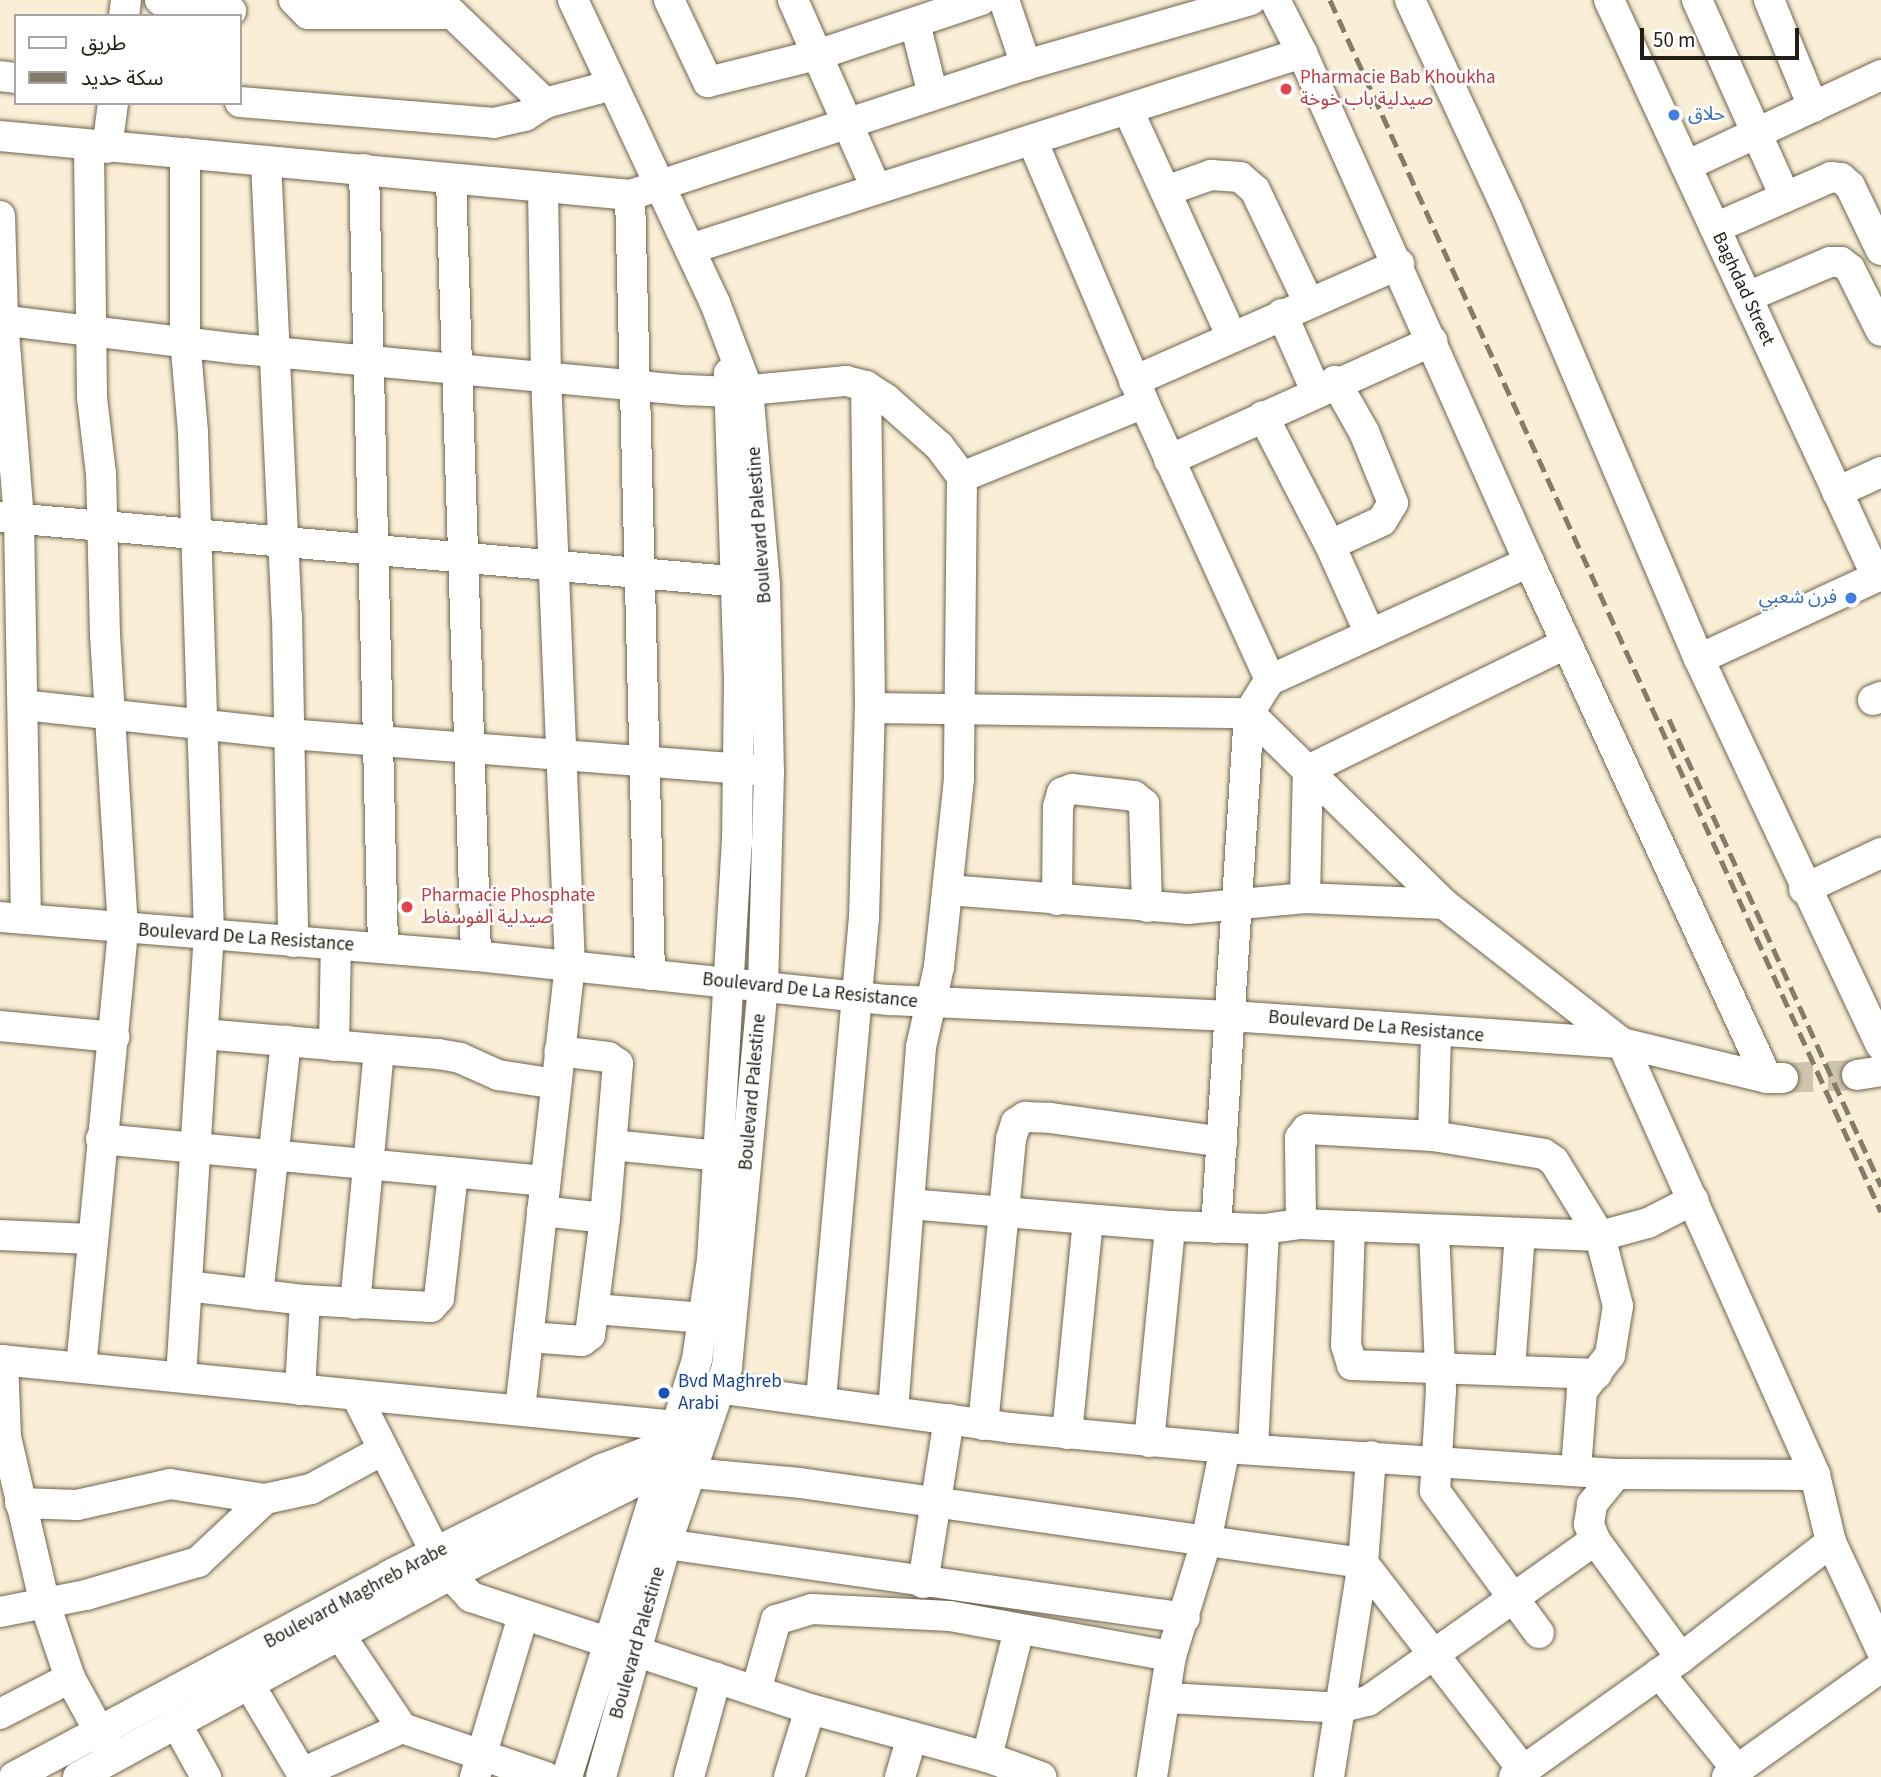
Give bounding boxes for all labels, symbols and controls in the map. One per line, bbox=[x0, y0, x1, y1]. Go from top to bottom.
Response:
legend bbox=[14, 14, 242, 105]
scale bar bbox=[1643, 14, 1802, 58]
text: 50 m bbox=[1653, 25, 1695, 55]
text: طريق bbox=[81, 28, 126, 58]
text: سكة حديد bbox=[81, 63, 164, 93]
place label: Pharmacie Bab Khoukha صيدلية باب خوخة bbox=[1300, 67, 1495, 111]
marker: Pharmacie Bab Khoukha صيدلية باب خوخة bbox=[1278, 81, 1294, 97]
place label: حلاق bbox=[1688, 104, 1725, 126]
marker: حلاق bbox=[1666, 107, 1682, 123]
street label: Baghdad Street bbox=[1707, 229, 1779, 349]
street label: Boulevard Palestine bbox=[743, 446, 777, 604]
place label: فرن شعبي bbox=[1759, 587, 1837, 609]
marker: فرن شعبي bbox=[1843, 590, 1859, 606]
place label: Pharmacie Phosphate صيدلية الفوسفاط bbox=[421, 885, 595, 929]
marker: Pharmacie Phosphate صيدلية الفوسفاط bbox=[399, 899, 415, 915]
street label: Boulevard De La Resistance bbox=[137, 919, 355, 957]
street label: Boulevard De La Resistance bbox=[701, 968, 919, 1014]
street label: Boulevard De La Resistance bbox=[1267, 1006, 1485, 1048]
street label: Boulevard Palestine bbox=[735, 1013, 771, 1171]
place label: Bvd Maghreb Arabi bbox=[678, 1371, 782, 1415]
marker: Bvd Maghreb Arabi bbox=[656, 1385, 672, 1401]
street label: Boulevard Maghreb Arabe bbox=[260, 1538, 452, 1654]
street label: Boulevard Palestine bbox=[605, 1564, 671, 1722]

